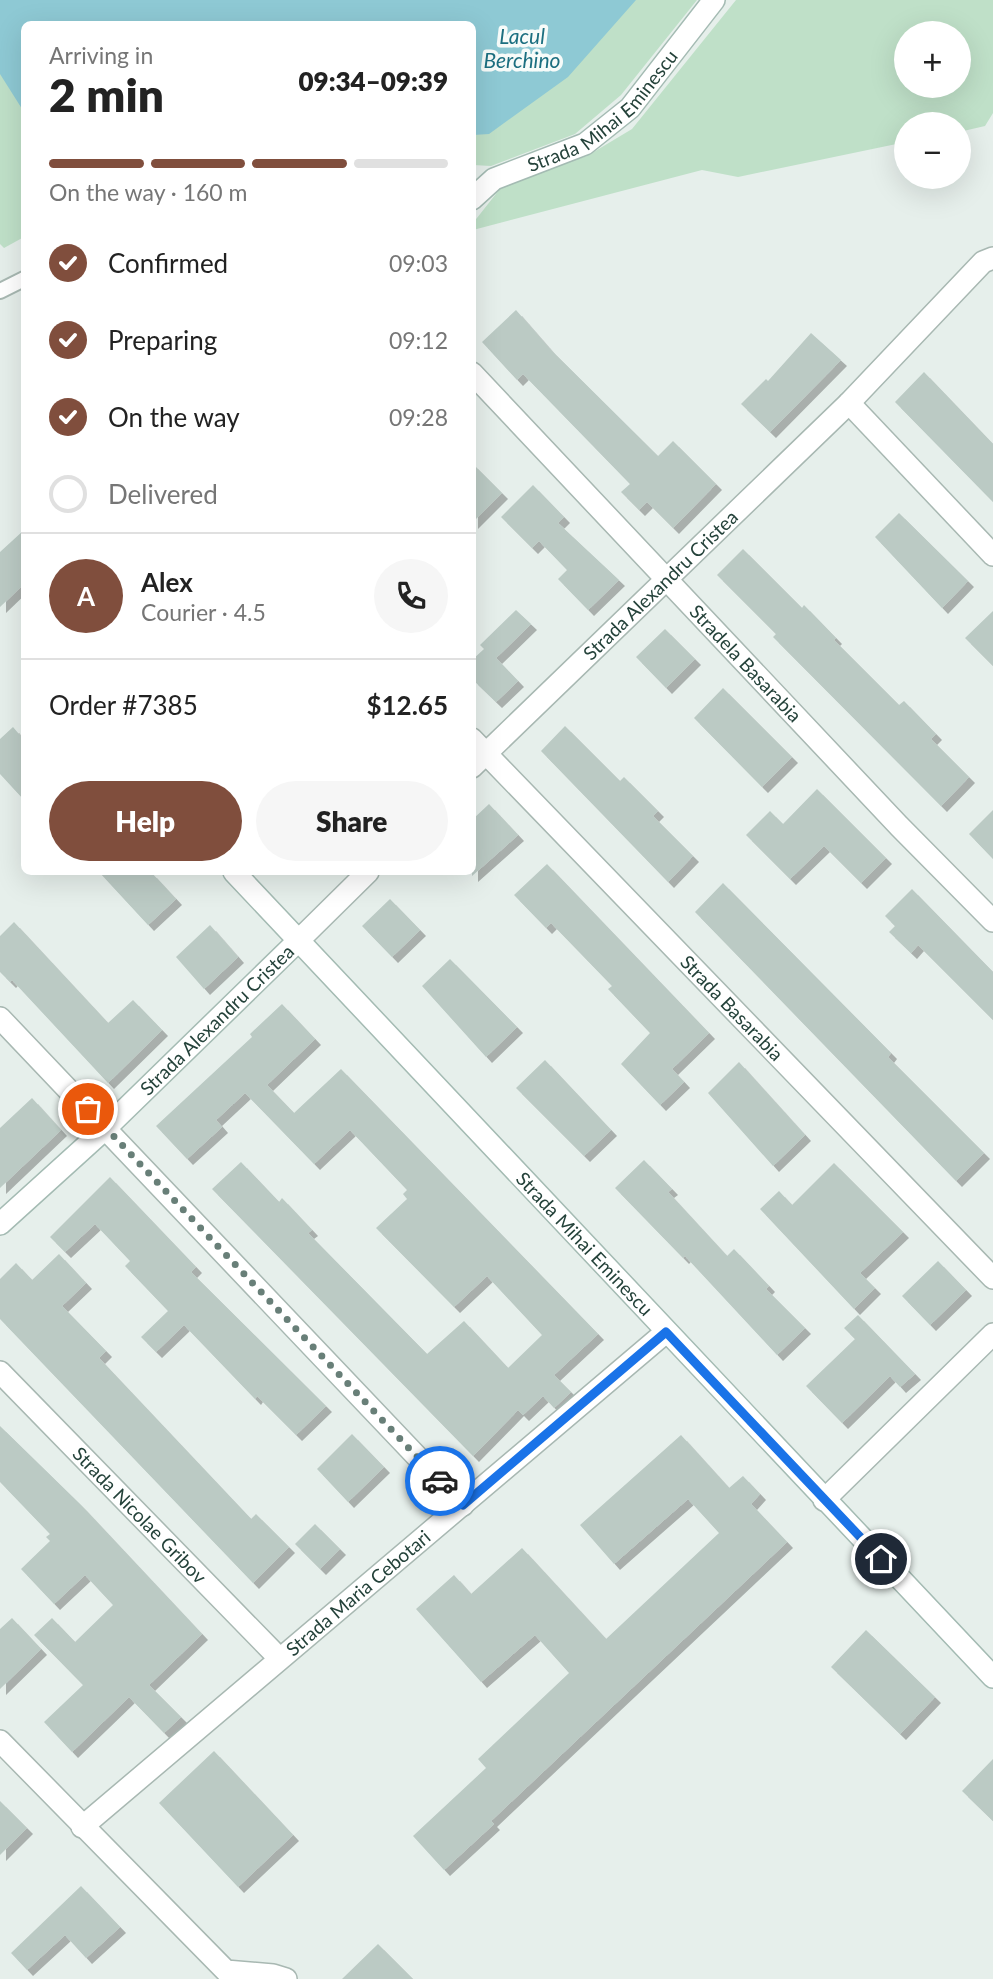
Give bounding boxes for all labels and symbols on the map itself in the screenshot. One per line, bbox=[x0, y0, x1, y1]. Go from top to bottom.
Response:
water label: Lacul Berchino bbox=[484, 23, 561, 72]
street label: Strada Mihai Eminescu bbox=[524, 45, 682, 176]
street label: Strada Alexandru Cristea bbox=[578, 505, 742, 664]
street label: Stradela Basarabia bbox=[685, 600, 807, 726]
street label: Strada Alexandru Cristea bbox=[135, 940, 298, 1099]
street label: Strada Basarabia bbox=[676, 950, 789, 1065]
pin bbox=[58, 1079, 118, 1139]
street label: Strada Mihai Eminescu bbox=[512, 1167, 658, 1320]
street label: Strada Nicolae Gribov bbox=[68, 1442, 212, 1588]
courier bbox=[405, 1446, 475, 1516]
street label: Strada Maria Cebotari bbox=[281, 1525, 435, 1660]
pin bbox=[851, 1529, 911, 1589]

